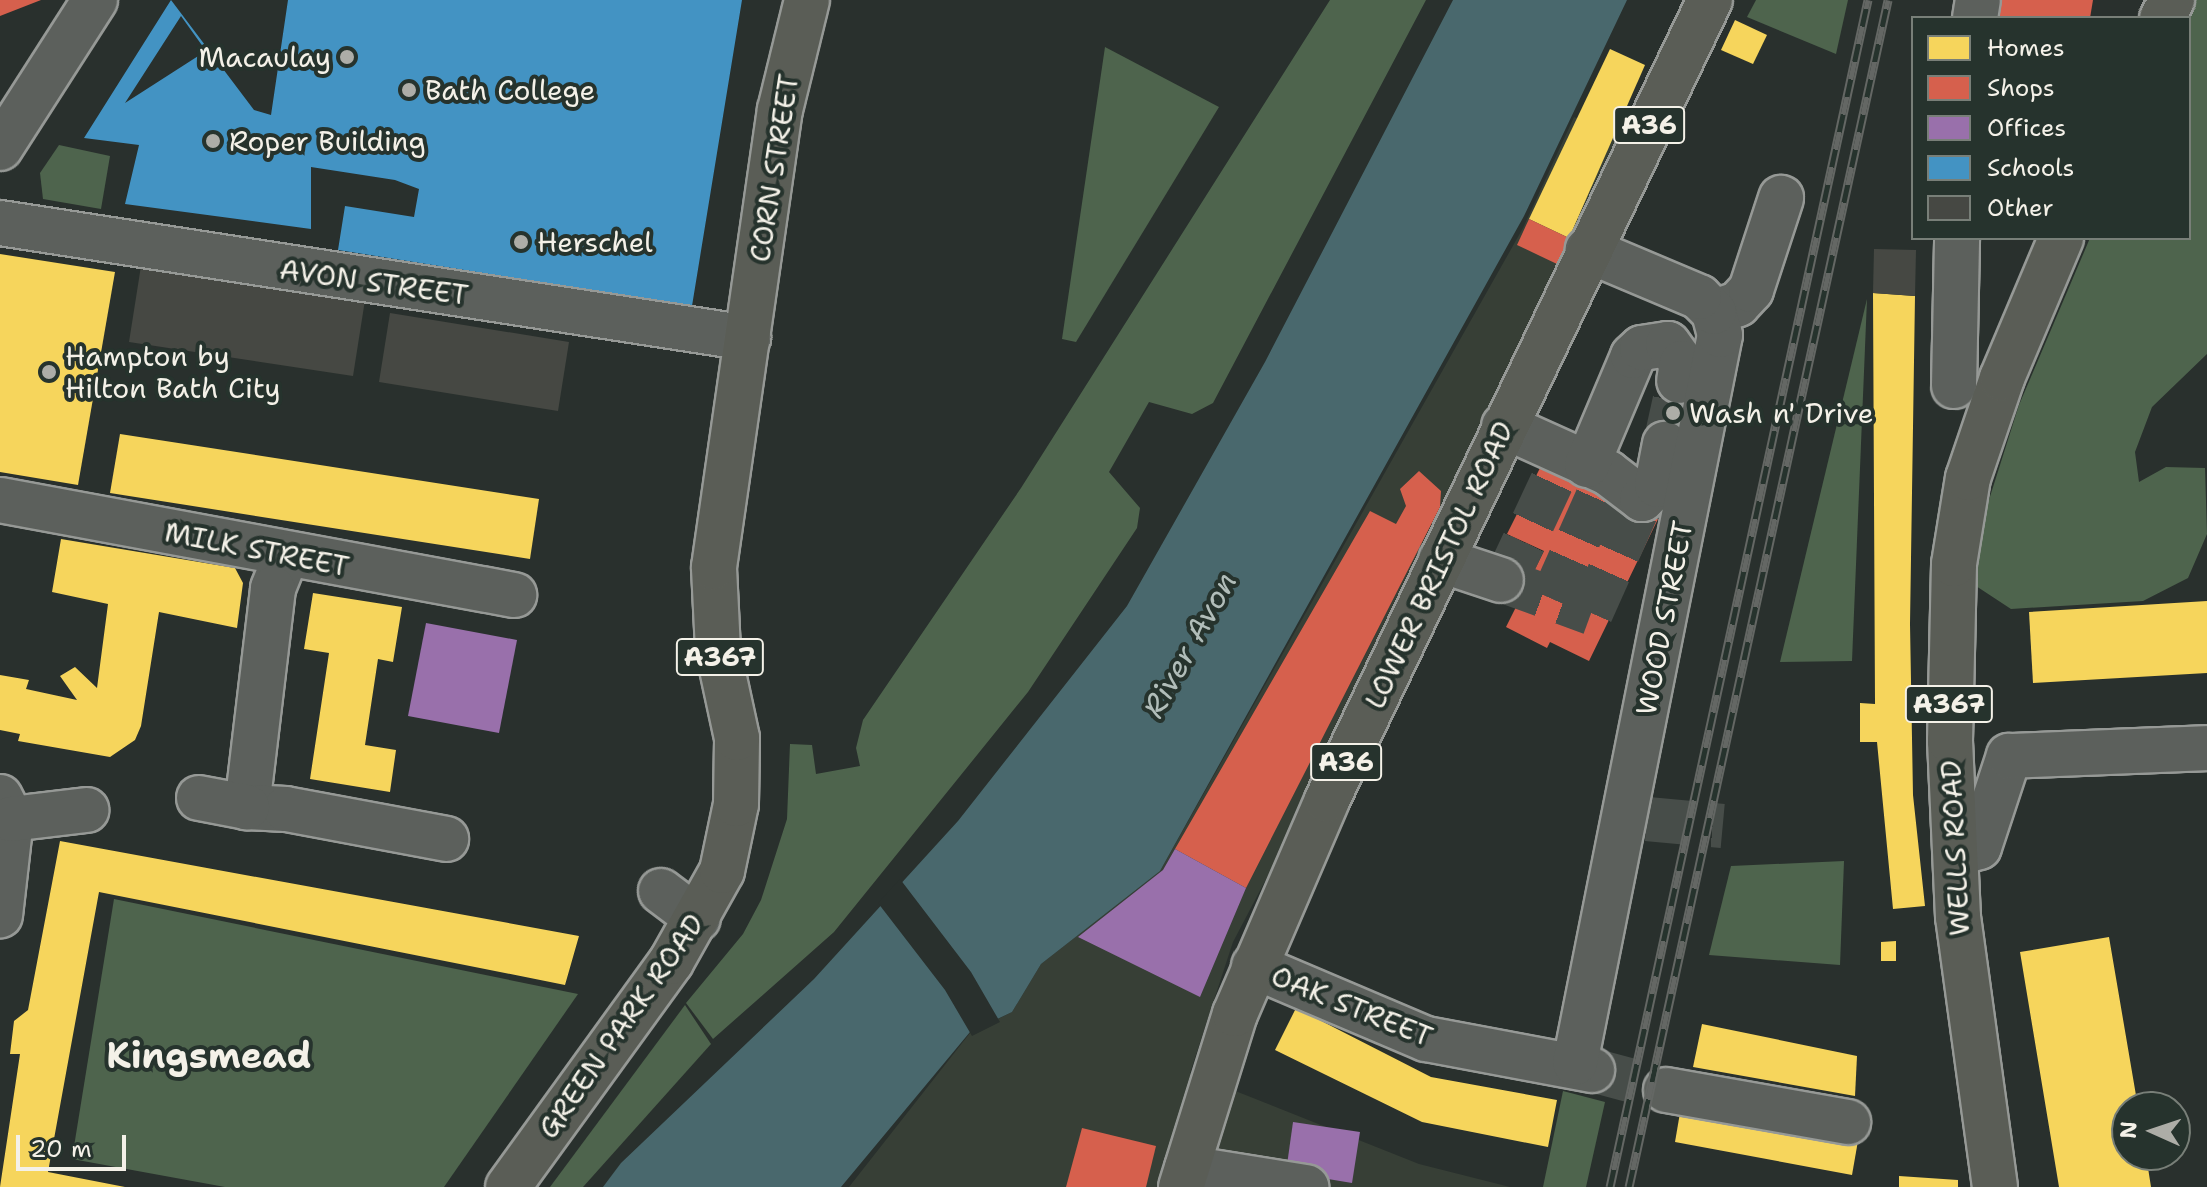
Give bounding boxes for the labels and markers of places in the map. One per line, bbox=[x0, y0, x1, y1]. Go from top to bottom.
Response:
place label: Macaulay bbox=[198, 40, 331, 74]
marker: Macaulay bbox=[338, 48, 356, 66]
place label: Bath College bbox=[425, 73, 595, 107]
marker: Bath College bbox=[400, 81, 418, 99]
place label: Roper Building bbox=[229, 124, 426, 158]
marker: Roper Building bbox=[204, 132, 222, 150]
place label: Herschel bbox=[537, 225, 653, 259]
marker: Herschel bbox=[512, 233, 530, 251]
place label: Hampton by Hilton Bath City bbox=[65, 339, 281, 405]
marker: Hampton by Hilton Bath City bbox=[40, 363, 58, 381]
place label: Wash n' Drive bbox=[1689, 396, 1874, 430]
marker: Wash n' Drive bbox=[1664, 404, 1682, 422]

